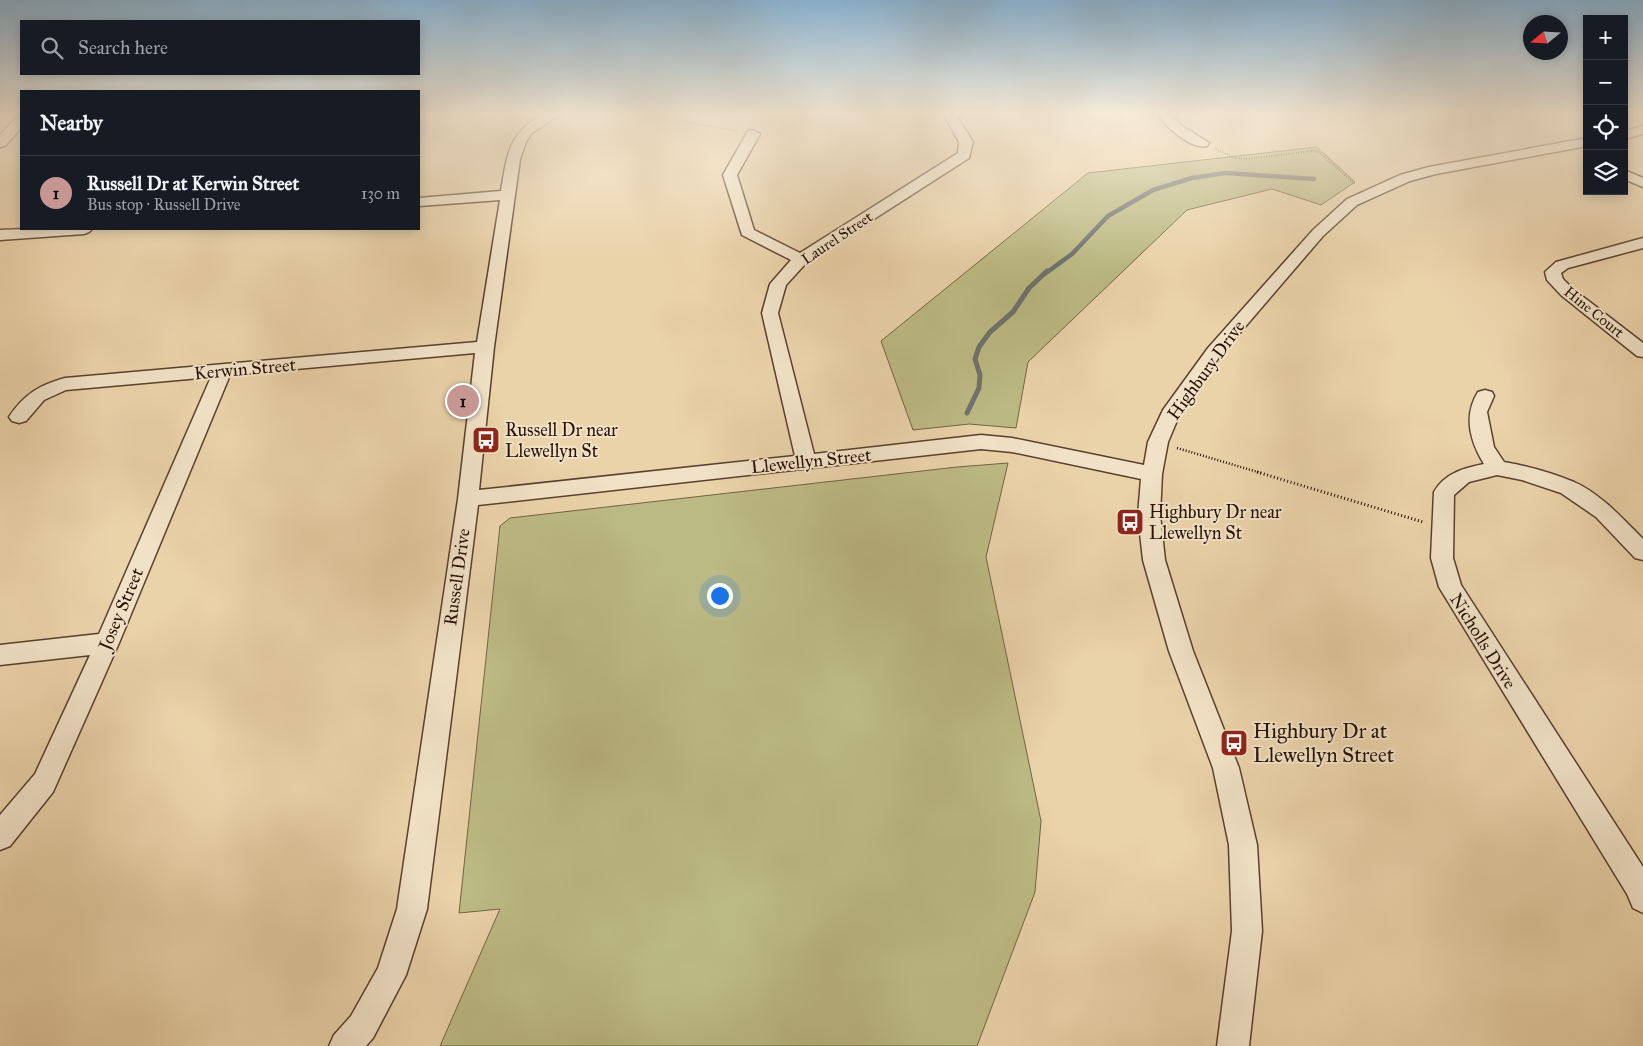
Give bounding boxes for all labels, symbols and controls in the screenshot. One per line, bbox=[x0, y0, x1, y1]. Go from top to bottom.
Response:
north arrow bbox=[1523, 15, 1568, 60]
map controls bbox=[1583, 15, 1628, 195]
button: + bbox=[1583, 15, 1628, 60]
search box bbox=[20, 20, 420, 75]
icon: search bbox=[38, 34, 66, 62]
text: Search here bbox=[78, 36, 168, 59]
button: − bbox=[1583, 60, 1628, 105]
button: locate bbox=[1583, 105, 1628, 150]
text: Nearby bbox=[40, 110, 103, 136]
button: layers bbox=[1583, 150, 1628, 195]
text: Russell Dr at Kerwin Street bbox=[87, 172, 299, 195]
text: 1 bbox=[53, 184, 59, 203]
text: 130 m bbox=[361, 184, 400, 203]
text: Bus stop · Russell Drive bbox=[87, 195, 241, 214]
street label: Laurel Street bbox=[798, 207, 876, 268]
street label: Hine Court bbox=[1561, 282, 1628, 342]
street label: Highbury Drive bbox=[1162, 316, 1250, 425]
street label: Kerwin Street bbox=[193, 354, 297, 384]
pin: 1 bbox=[447, 382, 479, 420]
place label: Russell Dr near Llewellyn St bbox=[505, 419, 618, 462]
bus stop icon: Russell Dr near Llewellyn St bbox=[471, 425, 501, 455]
street label: Llewellyn Street bbox=[750, 444, 873, 478]
place label: Highbury Dr near Llewellyn St bbox=[1149, 501, 1282, 544]
bus stop icon: Highbury Dr near Llewellyn St bbox=[1115, 507, 1145, 537]
street label: Russell Drive bbox=[439, 527, 475, 627]
street label: Josey Street bbox=[93, 564, 149, 656]
your location bbox=[707, 583, 733, 609]
street label: Nicholls Drive bbox=[1445, 589, 1521, 693]
place label: Highbury Dr at Llewellyn Street bbox=[1253, 718, 1395, 768]
bus stop icon: Highbury Dr at Llewellyn Street bbox=[1219, 728, 1249, 758]

